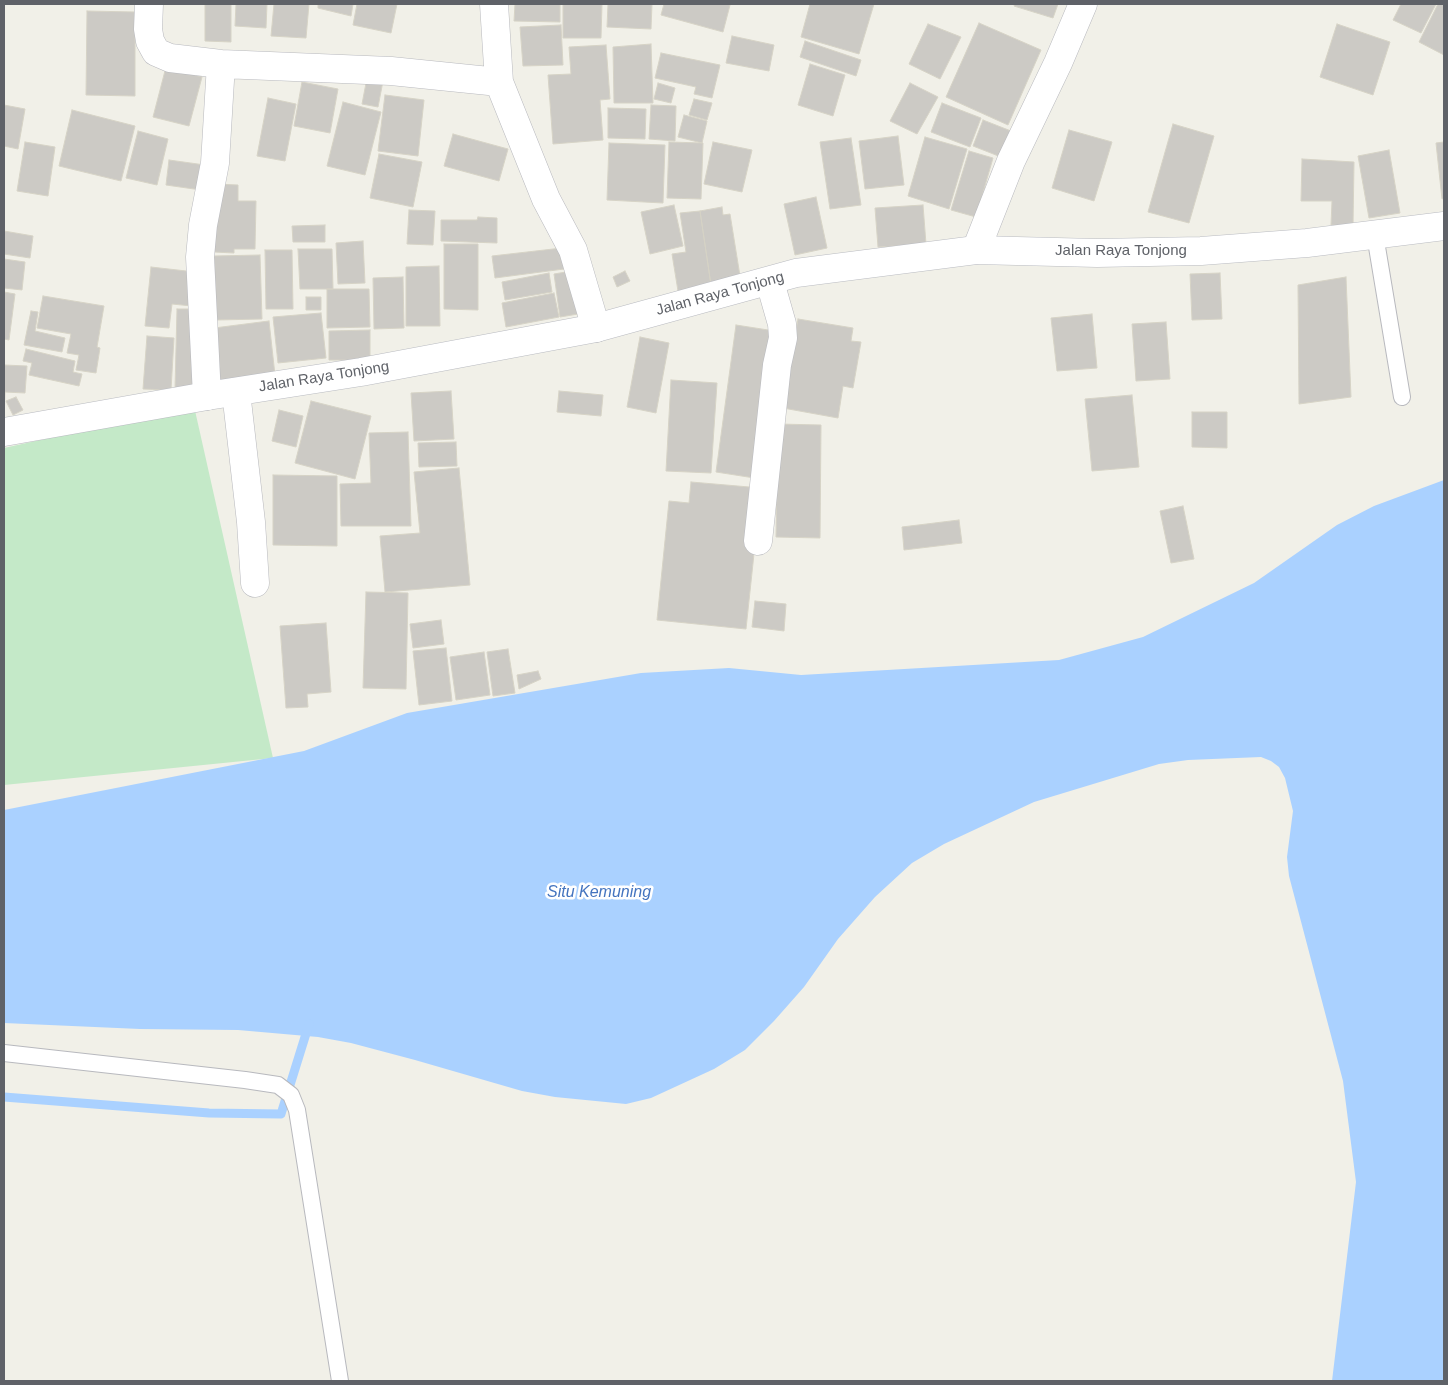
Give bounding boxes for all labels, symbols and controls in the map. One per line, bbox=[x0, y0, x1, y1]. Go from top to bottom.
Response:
street label: Jalan Raya Tonjong bbox=[1055, 242, 1187, 260]
street label: Jalan Raya Tonjong bbox=[654, 268, 786, 320]
street label: Jalan Raya Tonjong bbox=[258, 358, 390, 396]
water label: Situ Kemuning bbox=[547, 883, 651, 903]

